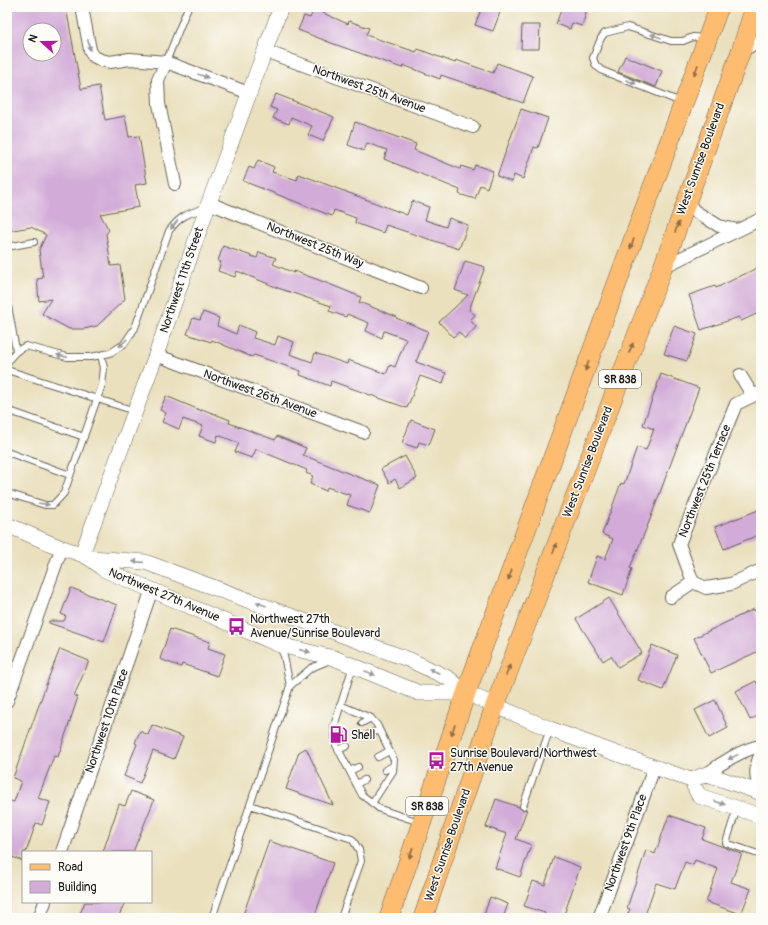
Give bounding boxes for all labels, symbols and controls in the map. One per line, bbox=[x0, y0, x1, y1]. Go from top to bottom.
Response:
north arrow bbox=[22, 22, 62, 62]
text: N bbox=[26, 32, 41, 44]
one-way arrow bbox=[650, 33, 662, 39]
one-way arrow bbox=[87, 39, 93, 52]
street label: Northwest 25th Avenue bbox=[310, 62, 428, 116]
one-way arrow bbox=[693, 64, 699, 76]
one-way arrow bbox=[198, 73, 210, 79]
one-way arrow bbox=[626, 80, 638, 86]
street label: West Sunrise Boulevard bbox=[674, 101, 728, 217]
street label: Northwest 25th Way bbox=[264, 219, 366, 271]
one-way arrow bbox=[169, 220, 178, 231]
one-way arrow bbox=[674, 220, 680, 232]
street label: Northwest 11th Street bbox=[157, 225, 207, 335]
one-way arrow bbox=[629, 239, 635, 251]
one-way arrow bbox=[118, 338, 128, 348]
one-way arrow bbox=[629, 342, 635, 354]
one-way arrow bbox=[56, 352, 68, 358]
one-way arrow bbox=[583, 361, 589, 373]
street label: Northwest 26th Avenue bbox=[201, 366, 319, 422]
road number: SR 838 bbox=[599, 370, 641, 388]
street label: West Sunrise Boulevard bbox=[560, 404, 616, 520]
street label: Northwest 25th Terrace bbox=[675, 422, 735, 540]
one-way arrow bbox=[38, 501, 50, 507]
one-way arrow bbox=[552, 542, 558, 554]
one-way arrow bbox=[132, 558, 144, 565]
street label: Northwest 27th Avenue bbox=[106, 565, 222, 625]
one-way arrow bbox=[506, 570, 512, 582]
one-way arrow bbox=[254, 601, 266, 607]
place label: Northwest 27th Avenue/Sunrise Boulevard bbox=[250, 612, 380, 641]
bus stop icon: Northwest 27th Avenue/Sunrise Boulevard bbox=[227, 616, 247, 636]
one-way arrow bbox=[299, 648, 311, 654]
one-way arrow bbox=[506, 663, 512, 675]
street label: Northwest 10th Place bbox=[82, 667, 132, 775]
one-way arrow bbox=[429, 668, 440, 674]
one-way arrow bbox=[365, 671, 377, 677]
fuel station icon: Shell bbox=[328, 725, 348, 745]
one-way arrow bbox=[450, 725, 456, 737]
place label: Shell bbox=[351, 728, 375, 743]
place label: Sunrise Boulevard/Northwest 27th Avenue bbox=[450, 746, 597, 775]
bus stop icon: Sunrise Boulevard/Northwest 27th Avenue bbox=[427, 750, 447, 770]
one-way arrow bbox=[727, 754, 738, 760]
street label: West Sunrise Boulevard bbox=[422, 787, 474, 903]
street label: Northwest 9th Place bbox=[601, 792, 651, 894]
road number: SR 838 bbox=[406, 797, 448, 815]
one-way arrow bbox=[714, 800, 726, 806]
one-way arrow bbox=[408, 848, 414, 860]
legend bbox=[22, 851, 152, 903]
text: Road bbox=[58, 860, 83, 875]
text: Building bbox=[58, 880, 97, 895]

